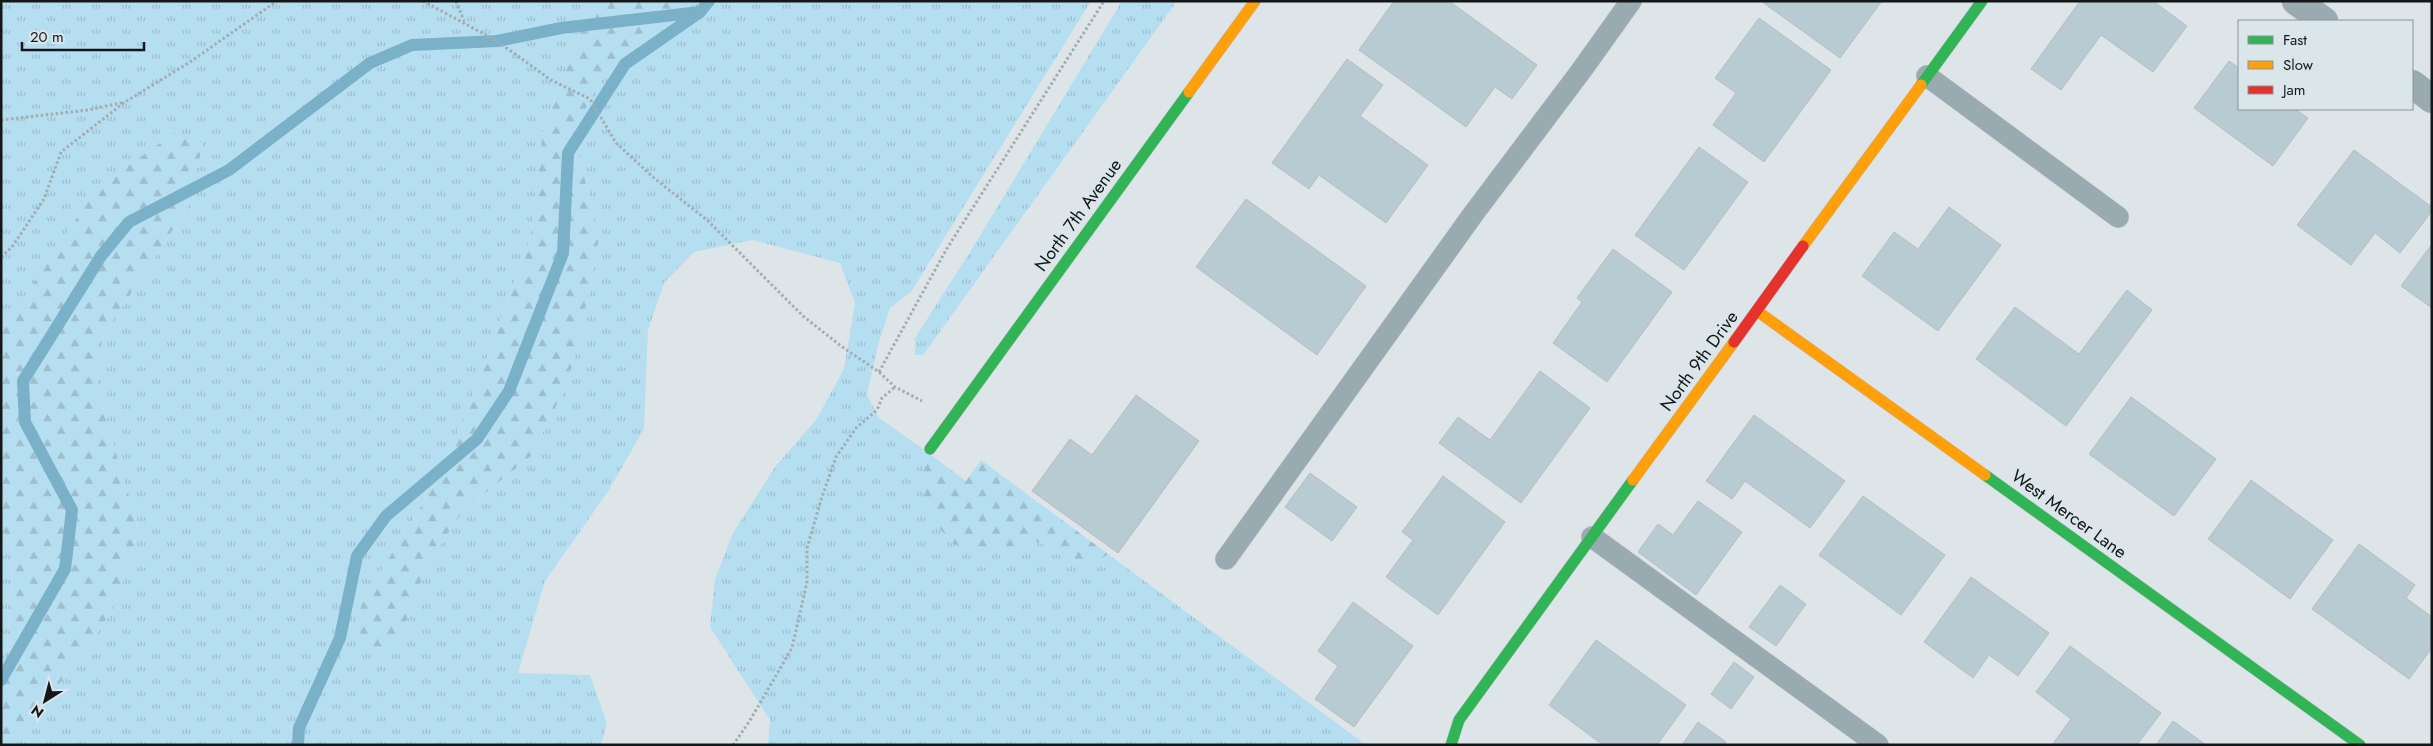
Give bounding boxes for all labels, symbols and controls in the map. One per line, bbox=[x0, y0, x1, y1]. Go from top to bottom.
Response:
scale bar bbox=[22, 20, 145, 52]
legend bbox=[2238, 20, 2413, 110]
text: 20 m bbox=[30, 26, 64, 48]
text: Fast bbox=[2283, 29, 2307, 51]
text: Slow bbox=[2283, 54, 2314, 76]
text: Jam bbox=[2281, 79, 2306, 101]
street label: North 7th Avenue bbox=[1028, 153, 1128, 277]
street label: North 9th Drive bbox=[1654, 305, 1744, 417]
street label: West Mercer Lane bbox=[2006, 463, 2132, 565]
north arrow bbox=[20, 676, 70, 726]
text: N bbox=[27, 700, 48, 723]

